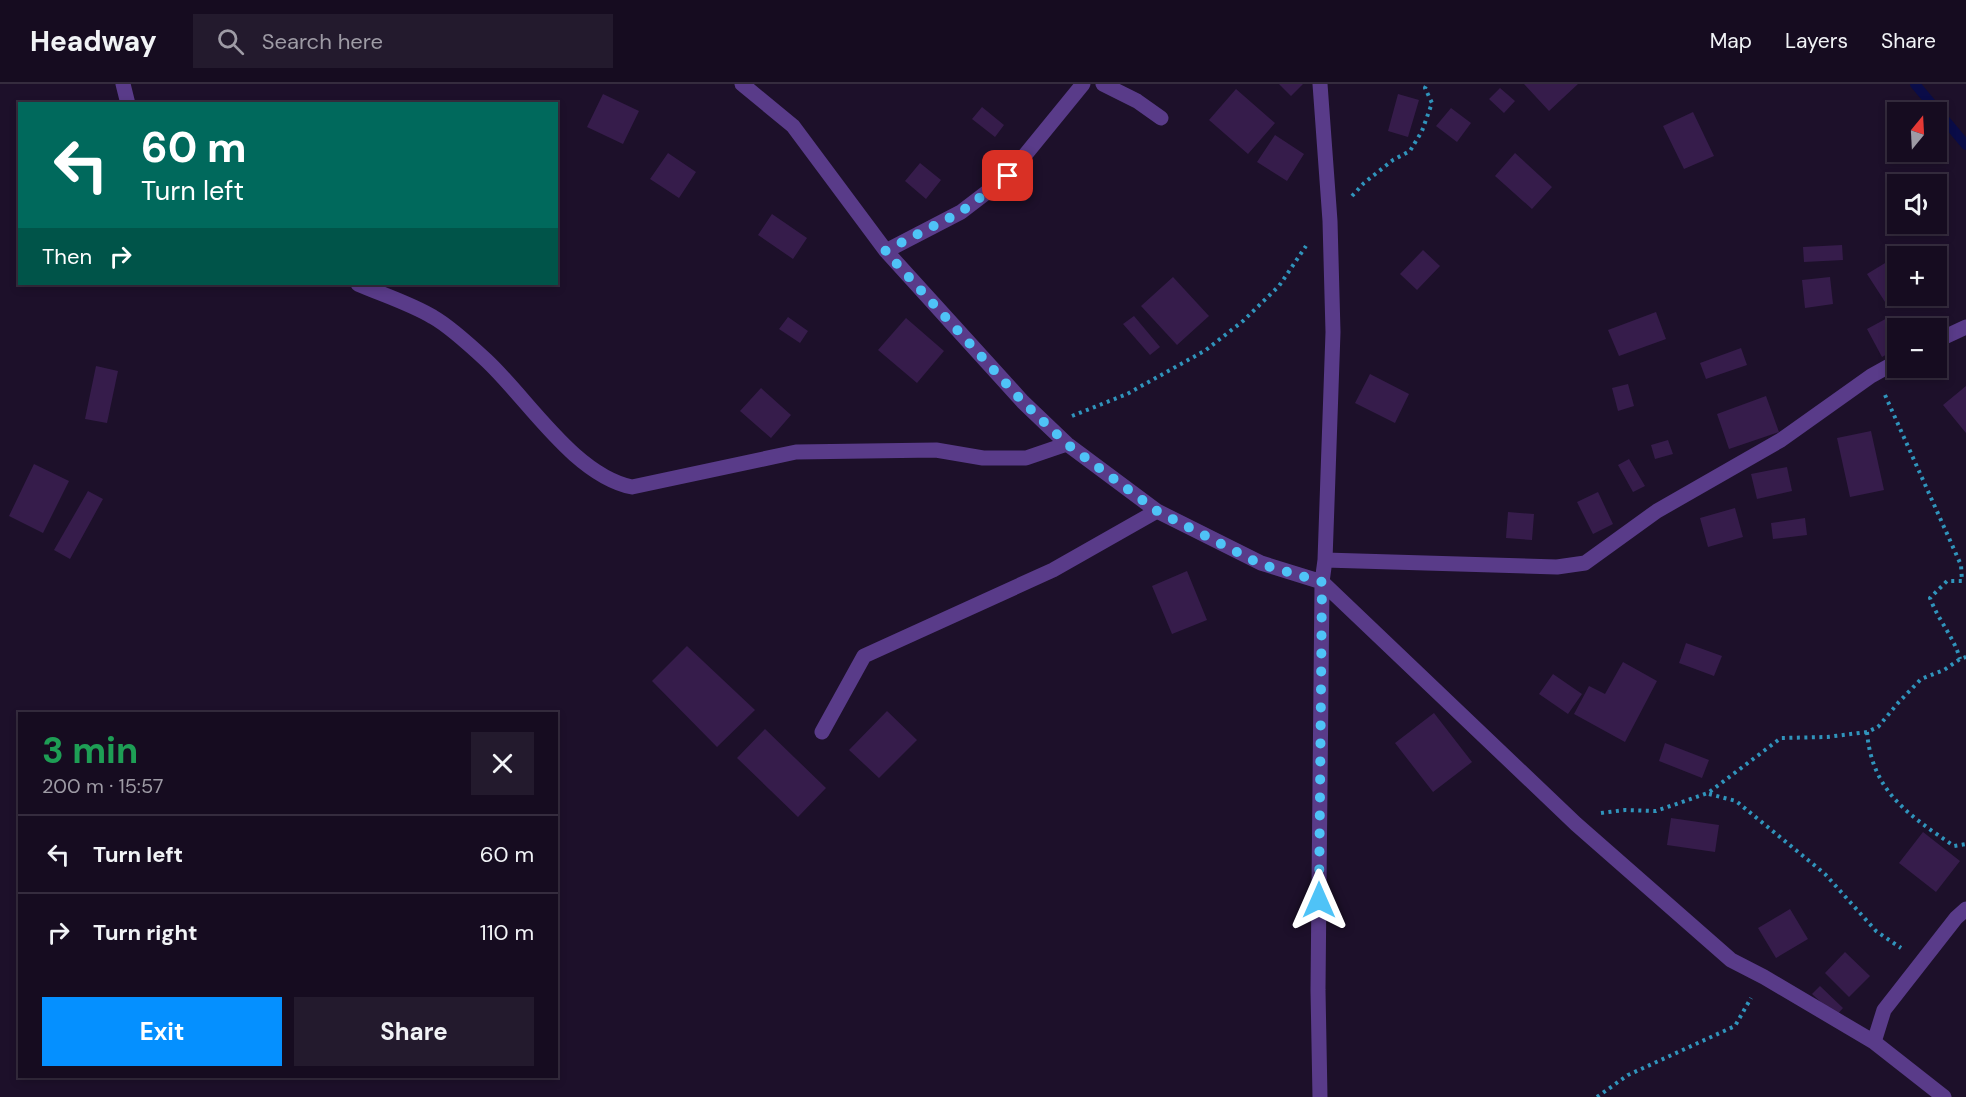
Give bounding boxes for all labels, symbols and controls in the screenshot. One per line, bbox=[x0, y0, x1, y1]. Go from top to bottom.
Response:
search box bbox=[193, 14, 613, 68]
text: Headway bbox=[30, 23, 157, 60]
icon: search bbox=[214, 25, 247, 58]
text: Search here bbox=[262, 27, 383, 56]
text: Map bbox=[1710, 27, 1752, 55]
text: Layers bbox=[1785, 27, 1848, 55]
text: Share bbox=[1881, 27, 1936, 55]
north arrow bbox=[1887, 102, 1947, 162]
map controls bbox=[1887, 102, 1947, 378]
text: 60 m bbox=[141, 120, 247, 175]
icon: left bbox=[42, 126, 120, 204]
pin bbox=[982, 150, 1033, 201]
icon: arrive bbox=[991, 159, 1024, 192]
text: Turn left bbox=[141, 173, 244, 208]
button: sound bbox=[1887, 174, 1947, 234]
icon: right bbox=[104, 240, 137, 273]
text: Then bbox=[42, 242, 92, 271]
button: + bbox=[1887, 246, 1947, 306]
button: − bbox=[1887, 318, 1947, 378]
text: 3 min bbox=[42, 727, 138, 774]
button: close bbox=[471, 732, 534, 795]
text: 200 m · 15:57 bbox=[42, 773, 163, 799]
icon: left bbox=[42, 838, 75, 871]
text: Turn left bbox=[93, 840, 183, 869]
text: 60 m bbox=[480, 840, 534, 869]
position arrow bbox=[1287, 868, 1351, 932]
icon: right bbox=[42, 916, 75, 949]
text: Turn right bbox=[93, 918, 198, 947]
text: 110 m bbox=[480, 918, 534, 947]
button: Exit bbox=[42, 997, 282, 1066]
button: Share bbox=[294, 997, 534, 1066]

